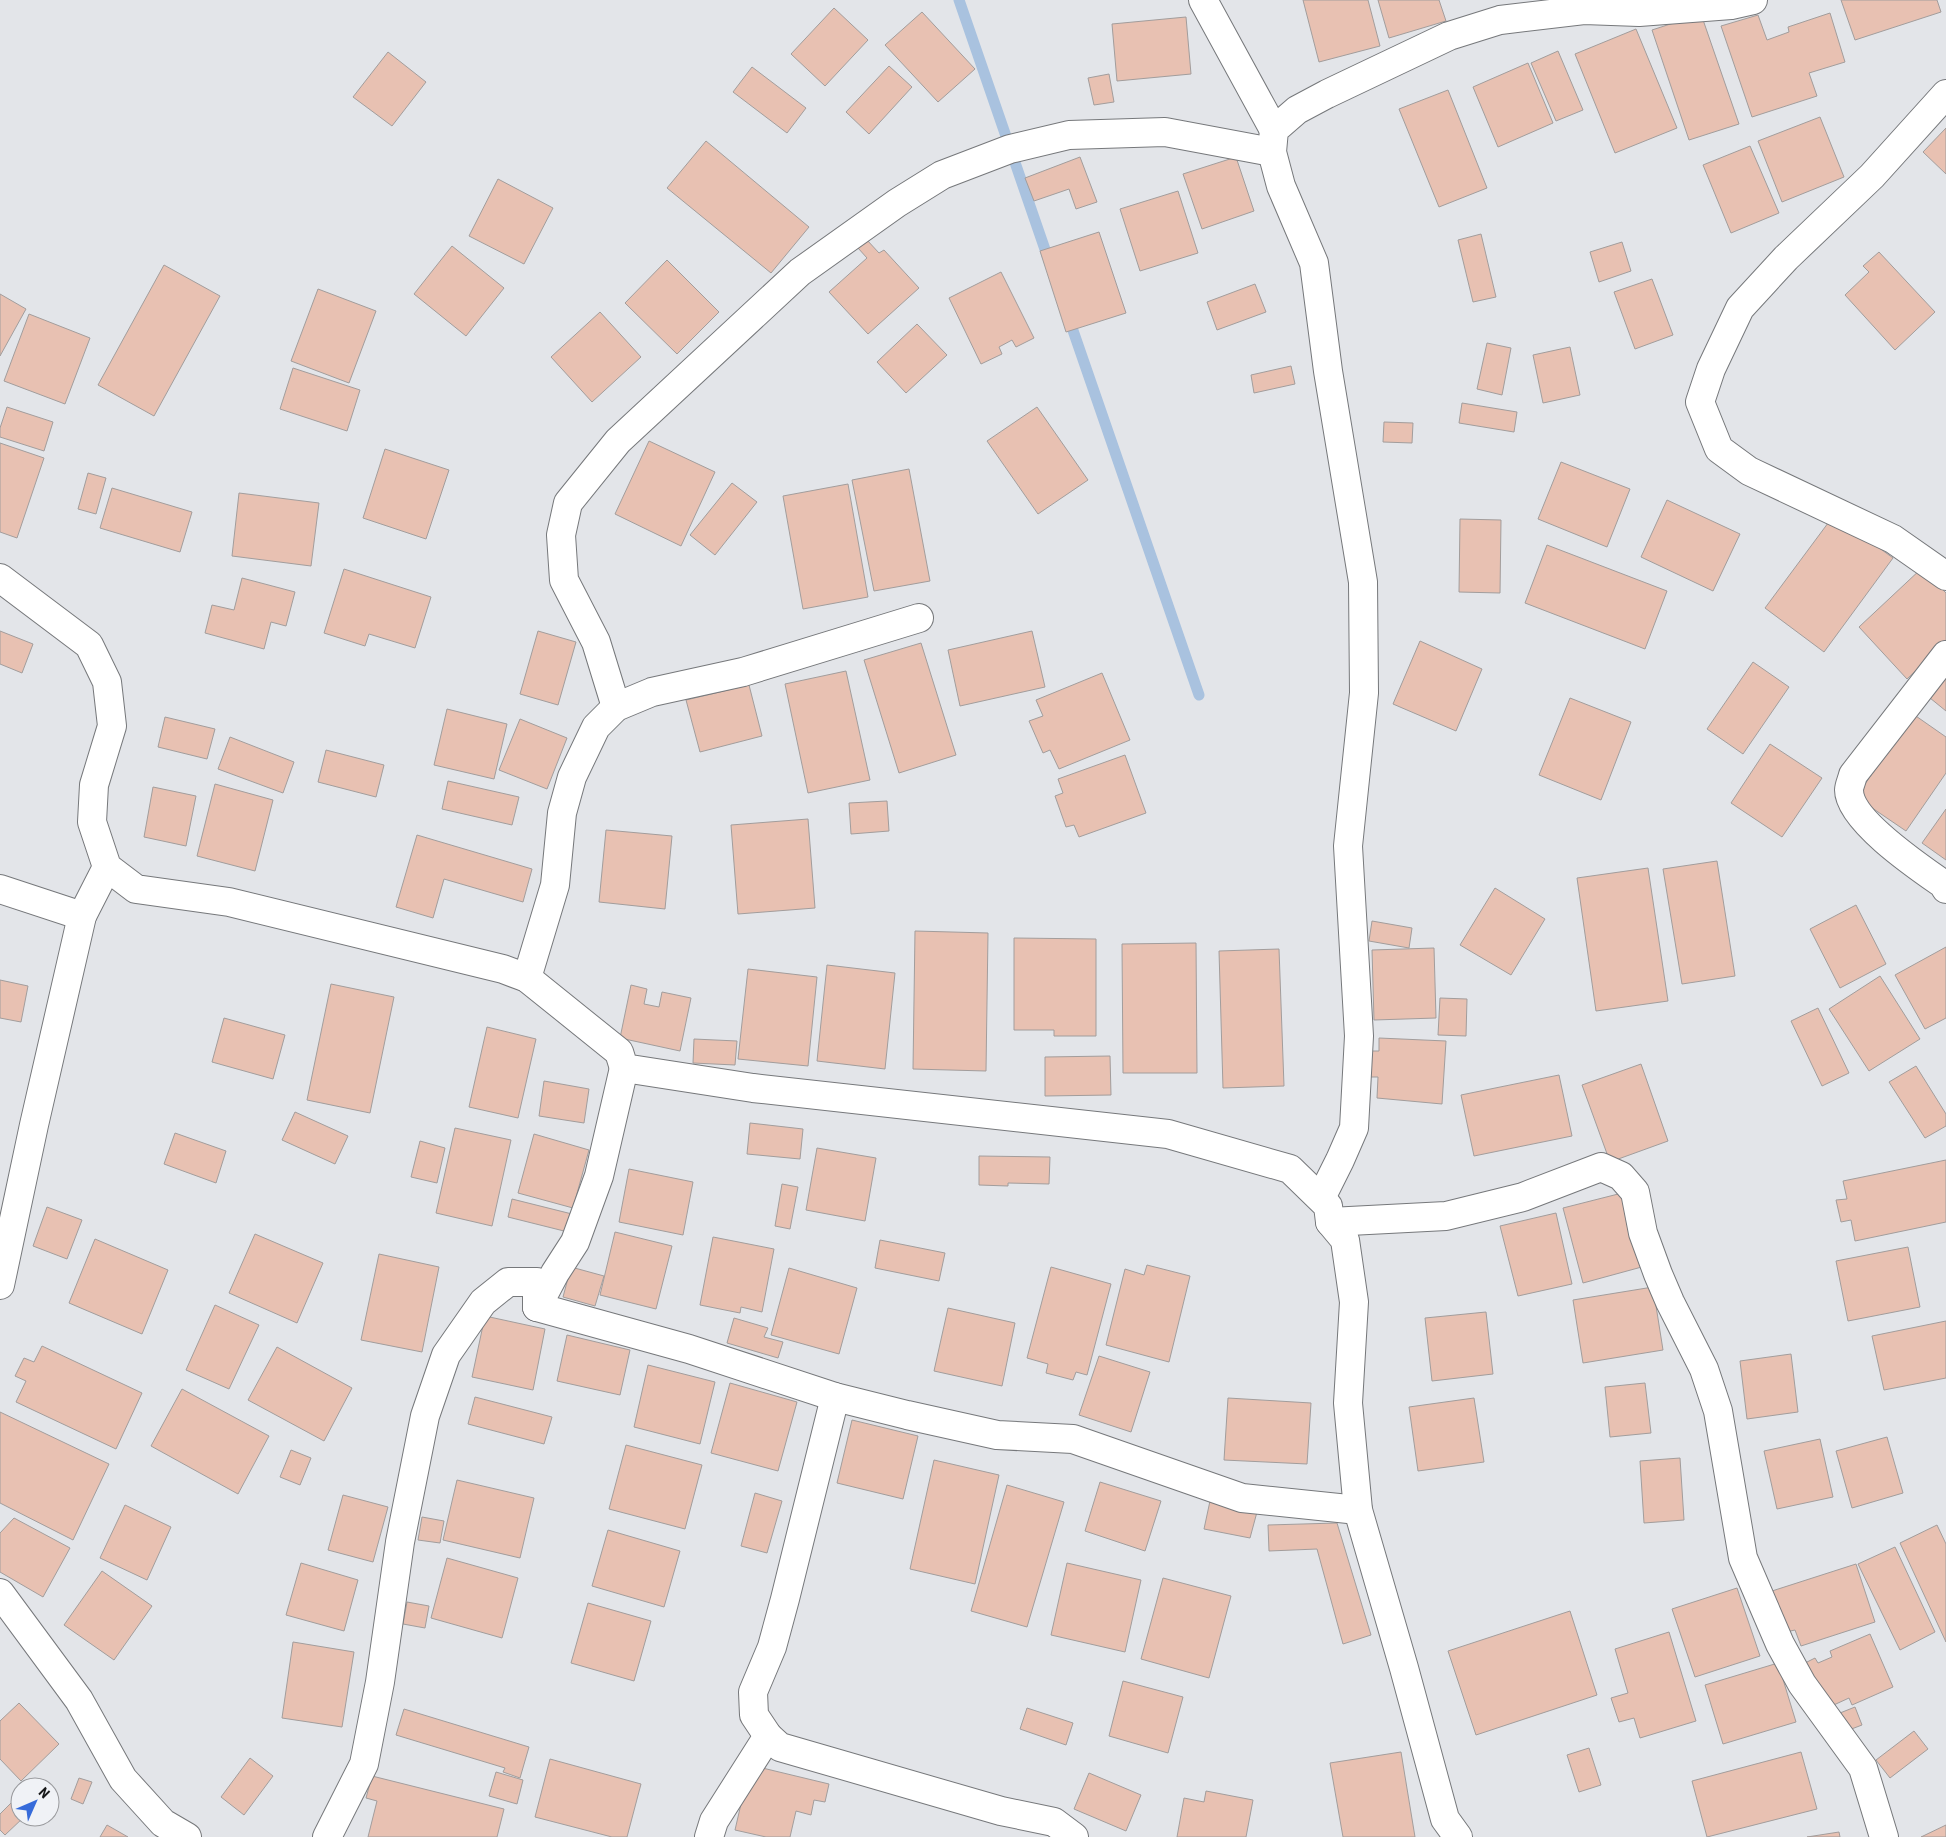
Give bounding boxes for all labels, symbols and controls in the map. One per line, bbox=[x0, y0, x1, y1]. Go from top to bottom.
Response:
north arrow bbox=[10, 1777, 60, 1827]
text: N bbox=[36, 1784, 53, 1801]

